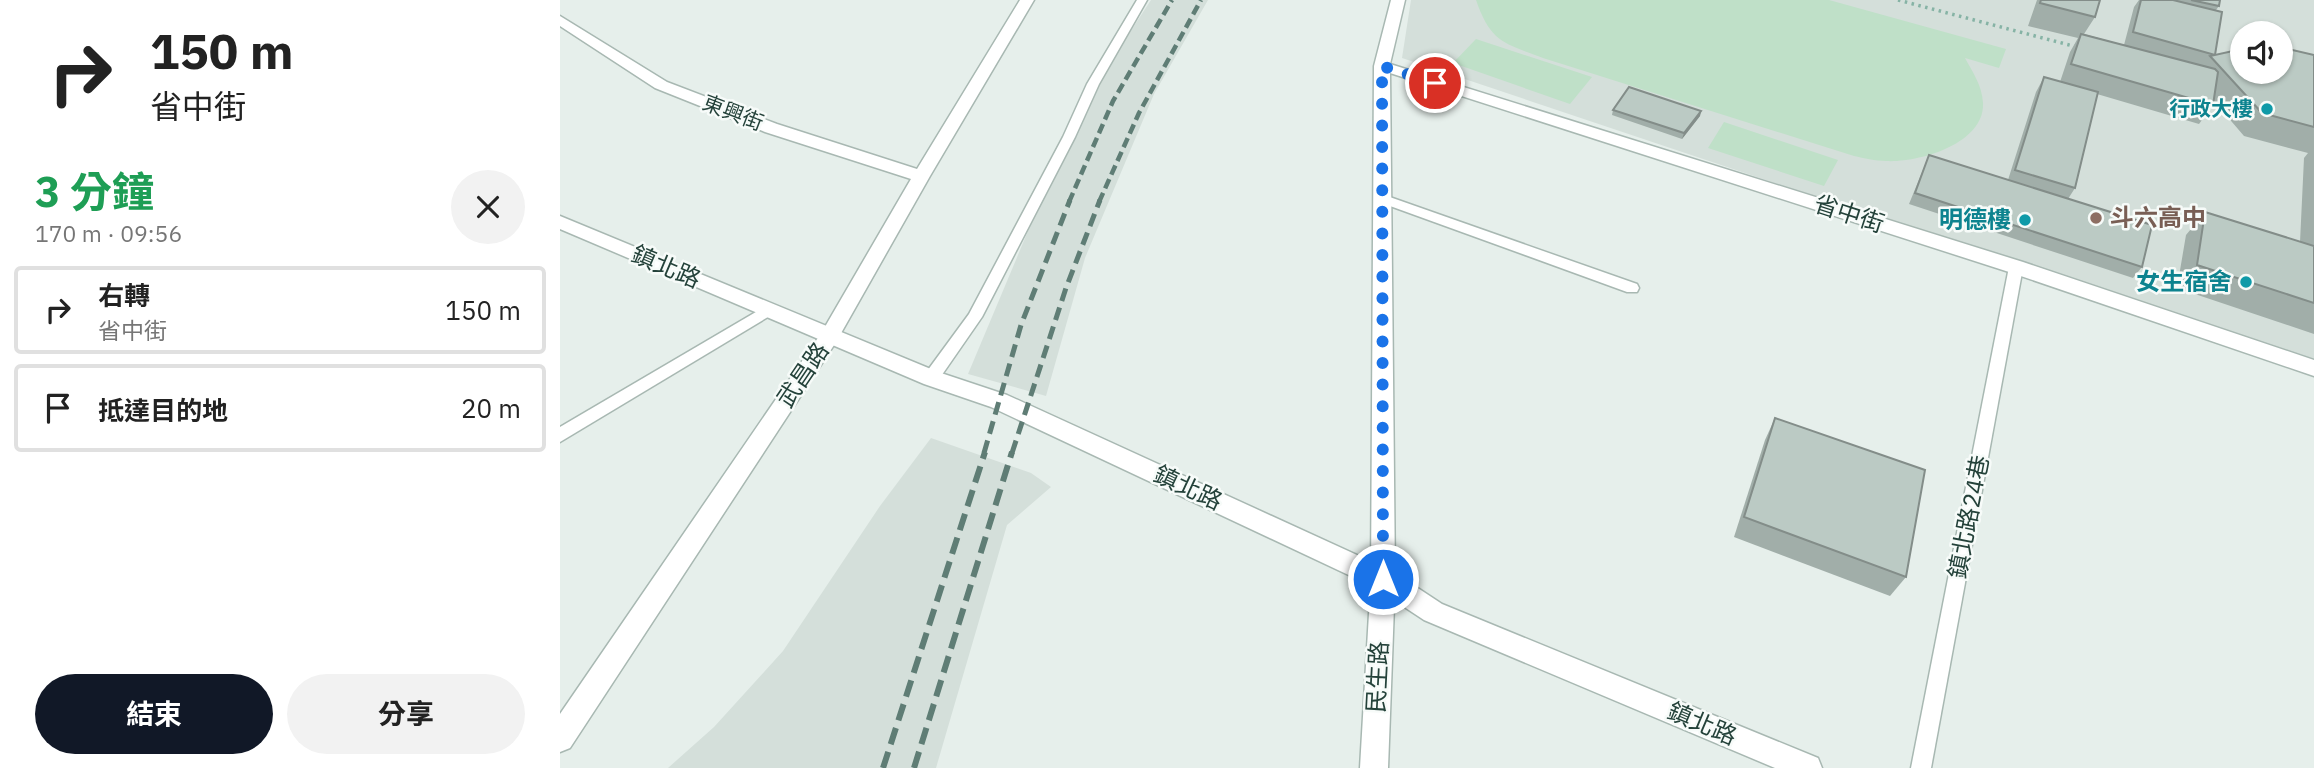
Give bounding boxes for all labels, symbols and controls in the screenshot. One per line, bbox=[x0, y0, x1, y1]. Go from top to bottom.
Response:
text: 150 m bbox=[150, 19, 294, 82]
map controls bbox=[2230, 21, 2293, 84]
button: sound bbox=[2230, 21, 2293, 84]
icon: right bbox=[35, 28, 126, 119]
pin bbox=[1405, 53, 1465, 113]
icon: arrive bbox=[1416, 64, 1454, 102]
text: 省中街 bbox=[150, 85, 246, 127]
street label: 東興街 bbox=[699, 88, 768, 136]
place label: 行政大樓 bbox=[2169, 94, 2253, 122]
marker: 行政大樓 bbox=[2259, 101, 2275, 117]
text: 3 分鐘 bbox=[35, 164, 154, 219]
button: close bbox=[451, 170, 525, 244]
street label: 省中街 bbox=[1810, 187, 1888, 239]
place label: 斗六高中 bbox=[2110, 201, 2206, 233]
place label: 明德樓 bbox=[1939, 203, 2011, 235]
marker: 斗六高中 bbox=[2088, 210, 2104, 226]
marker: 明德樓 bbox=[2017, 212, 2033, 228]
text: 170 m · 09:56 bbox=[35, 218, 182, 248]
street label: 鎮北路 bbox=[627, 237, 706, 295]
place label: 女生宿舍 bbox=[2136, 265, 2232, 297]
marker: 女生宿舍 bbox=[2238, 274, 2254, 290]
text: 右轉 bbox=[98, 278, 150, 312]
icon: right bbox=[39, 291, 77, 329]
text: 150 m bbox=[445, 293, 521, 327]
text: 省中街 bbox=[98, 315, 167, 345]
street label: 武昌路 bbox=[769, 336, 836, 413]
icon: arrive bbox=[39, 389, 77, 427]
text: 20 m bbox=[461, 391, 521, 425]
text: 抵達目的地 bbox=[98, 393, 228, 427]
street label: 鎮北路24巷 bbox=[1940, 452, 1996, 581]
street label: 鎮北路 bbox=[1149, 457, 1228, 517]
position arrow bbox=[1346, 542, 1420, 616]
street label: 民生路 bbox=[1359, 640, 1395, 714]
button: 結束 bbox=[35, 674, 273, 754]
button: 分享 bbox=[287, 674, 525, 754]
street label: 鎮北路 bbox=[1663, 694, 1742, 752]

